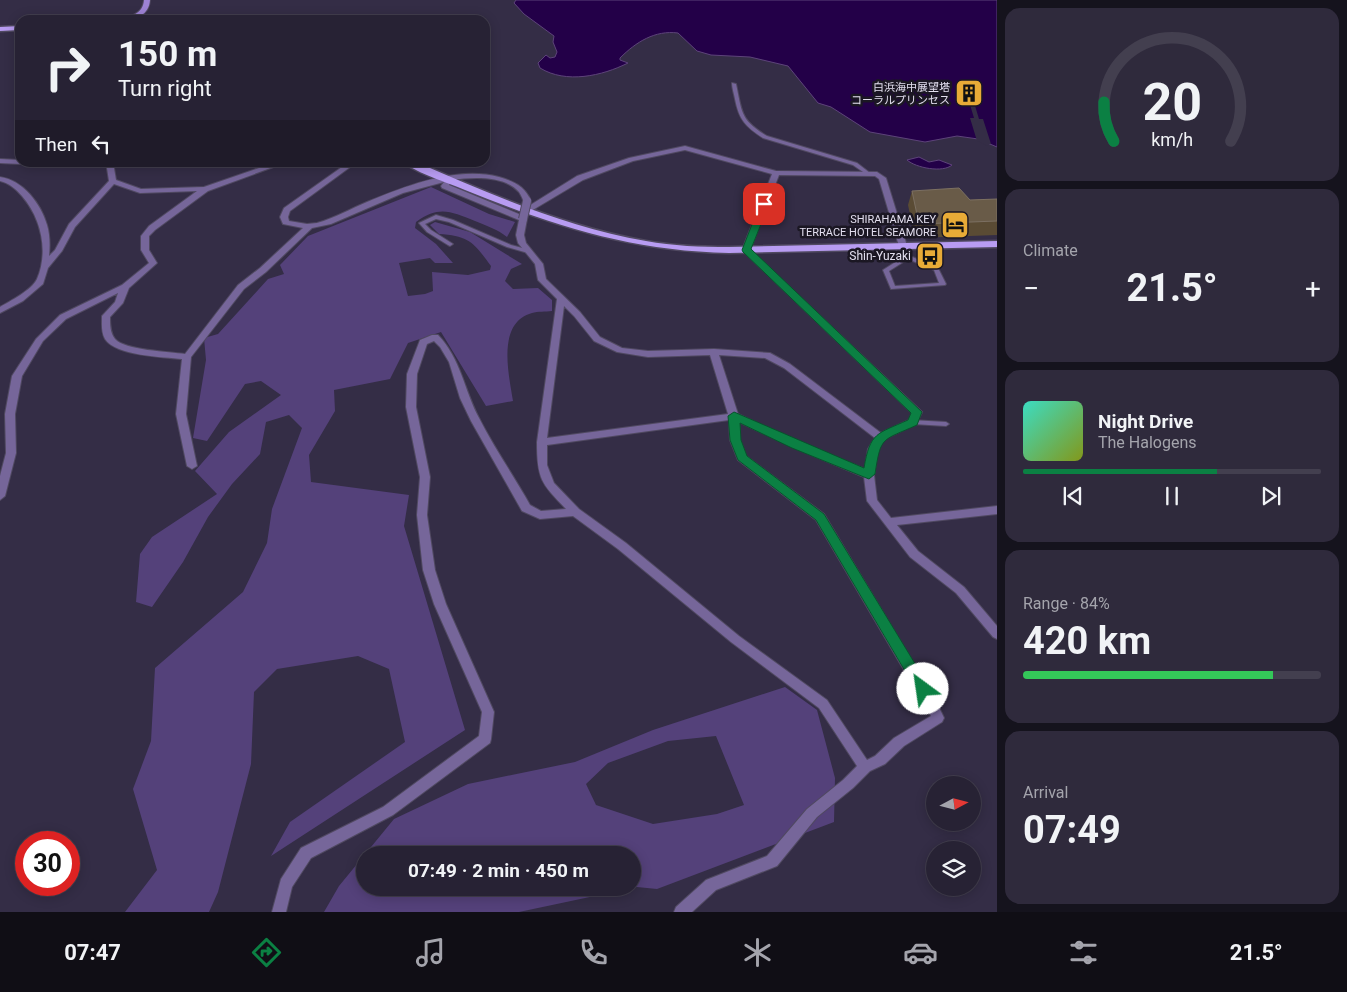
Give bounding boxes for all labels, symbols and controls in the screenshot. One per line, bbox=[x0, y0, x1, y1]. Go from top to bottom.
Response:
text: 150 m bbox=[118, 34, 217, 75]
icon: right bbox=[35, 35, 100, 100]
text: 20 bbox=[1142, 72, 1202, 133]
text: Turn right bbox=[118, 76, 212, 101]
building icon: 白浜海中展望塔 コーラルプリンセス bbox=[954, 78, 984, 108]
place label: 白浜海中展望塔 コーラルプリンセス bbox=[851, 81, 950, 107]
text: km/h bbox=[1151, 129, 1193, 150]
icon: left bbox=[87, 130, 115, 158]
text: Then bbox=[35, 133, 77, 156]
pin bbox=[743, 183, 785, 225]
icon: arrive bbox=[750, 190, 778, 218]
hotel icon: SHIRAHAMA KEY TERRACE HOTEL SEAMORE bbox=[940, 210, 970, 240]
place label: SHIRAHAMA KEY TERRACE HOTEL SEAMORE bbox=[799, 213, 936, 239]
bus stop icon: Shin-Yuzaki bbox=[915, 241, 945, 271]
text: Climate bbox=[1023, 241, 1078, 260]
place label: Shin-Yuzaki bbox=[849, 249, 911, 263]
text: 21.5° bbox=[1126, 266, 1218, 310]
text: − bbox=[1023, 272, 1039, 305]
text: + bbox=[1305, 272, 1321, 305]
text: Night Drive bbox=[1098, 410, 1193, 433]
text: The Halogens bbox=[1098, 433, 1197, 452]
icon: previous bbox=[1059, 482, 1087, 510]
icon: pause bbox=[1158, 482, 1186, 510]
icon: next bbox=[1257, 482, 1285, 510]
text: Range · 84% bbox=[1023, 594, 1110, 613]
text: 420 km bbox=[1023, 619, 1151, 663]
position arrow bbox=[896, 662, 948, 714]
north arrow bbox=[926, 776, 981, 831]
map controls bbox=[926, 776, 981, 896]
text: Arrival bbox=[1023, 783, 1068, 802]
text: 07:49 bbox=[1023, 808, 1121, 852]
speed limit sign: 30 bbox=[15, 831, 80, 896]
button: layers bbox=[926, 841, 981, 896]
text: 07:49 · 2 min · 450 m bbox=[408, 859, 589, 882]
icon: directions bbox=[249, 935, 284, 970]
icon: music bbox=[413, 935, 448, 970]
icon: phone bbox=[576, 935, 611, 970]
icon: climate bbox=[740, 935, 775, 970]
icon: car bbox=[903, 935, 938, 970]
icon: filters bbox=[1066, 935, 1101, 970]
text: 07:47 bbox=[64, 940, 121, 965]
text: 21.5° bbox=[1230, 940, 1283, 965]

